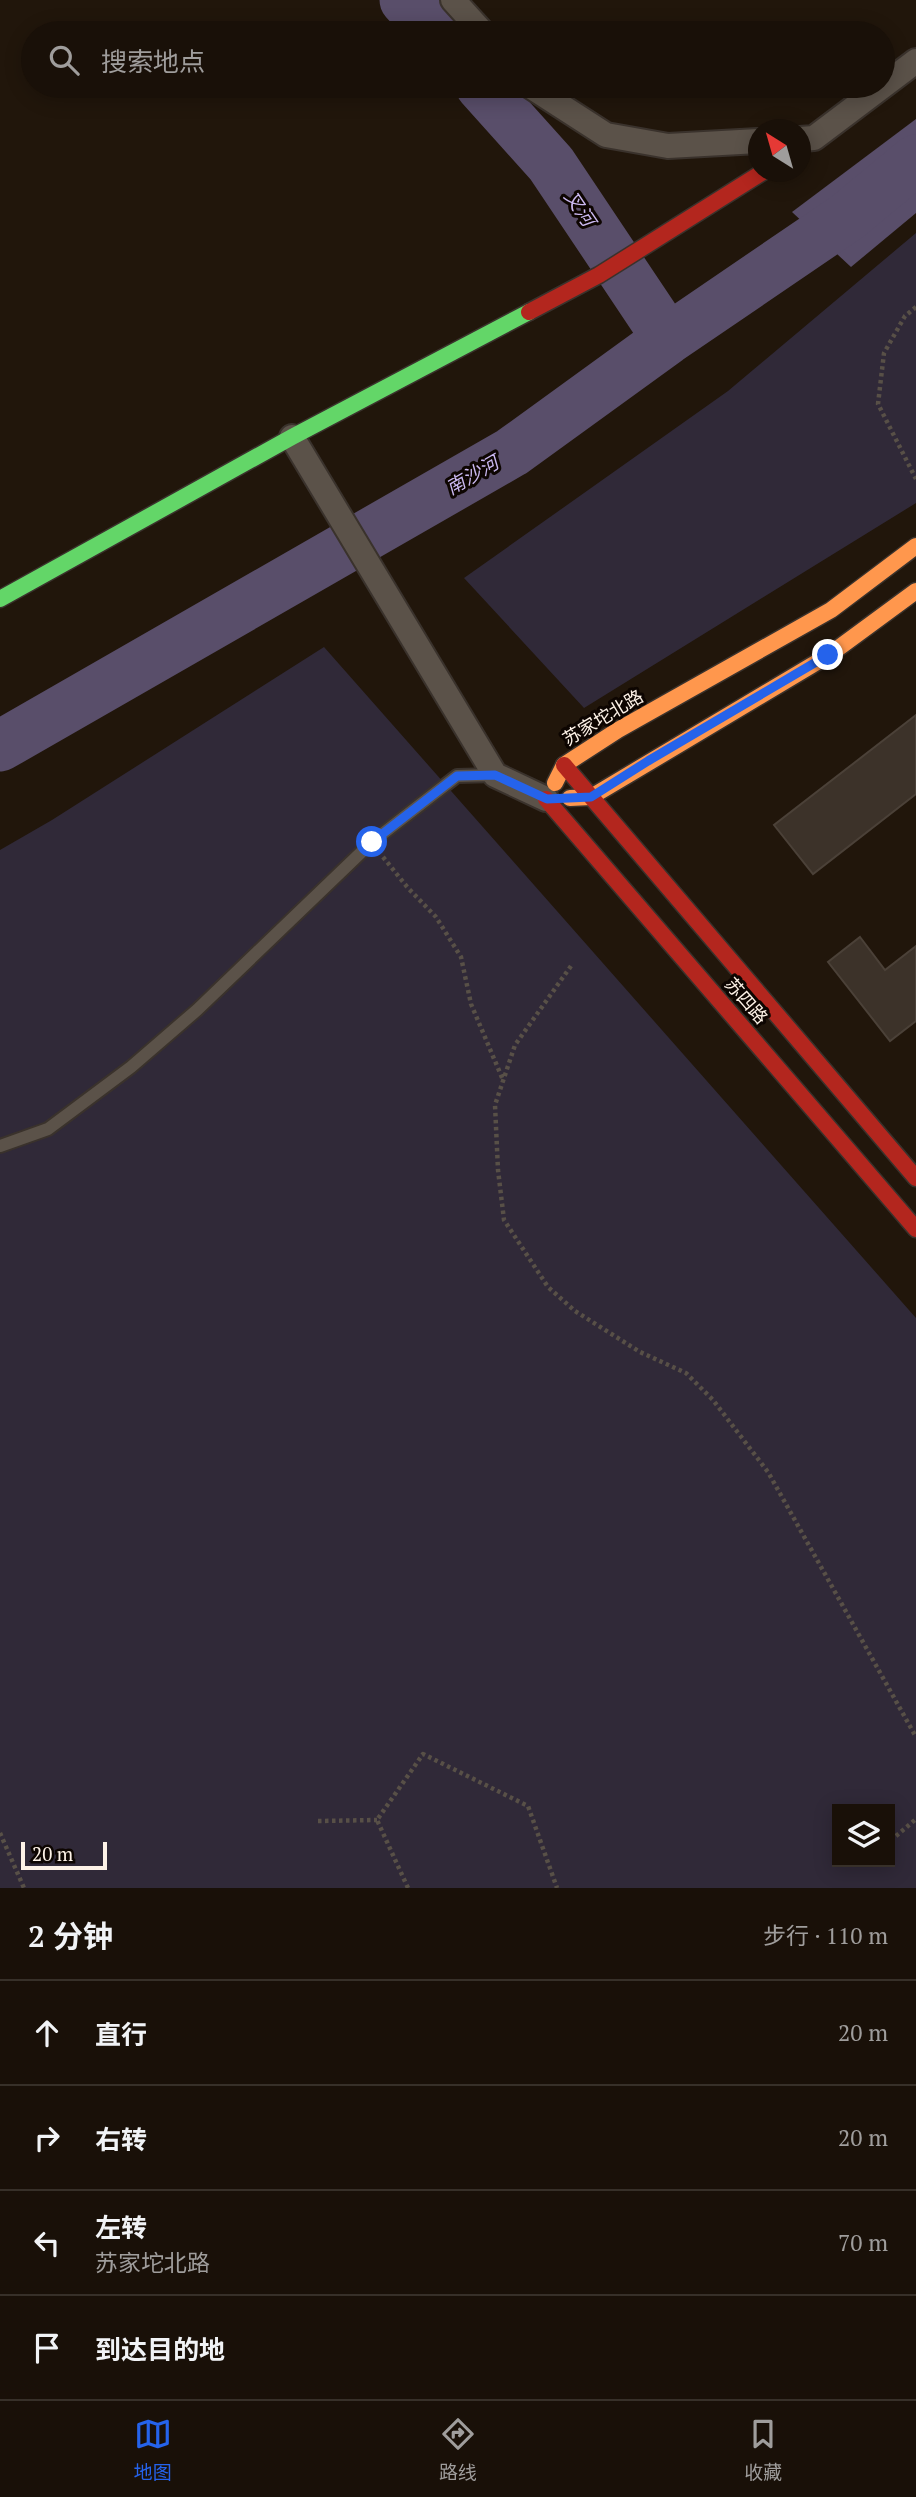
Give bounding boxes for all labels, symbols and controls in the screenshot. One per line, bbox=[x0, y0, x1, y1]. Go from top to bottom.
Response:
search box bbox=[21, 21, 895, 98]
icon: search bbox=[45, 41, 83, 79]
text: 搜索地点 bbox=[101, 44, 205, 78]
north arrow bbox=[748, 119, 811, 182]
water label: 叉河 bbox=[559, 185, 604, 234]
water label: 南沙河 bbox=[441, 447, 506, 500]
route end bbox=[812, 639, 843, 670]
street label: 苏家坨北路 bbox=[558, 684, 647, 751]
route start bbox=[356, 826, 387, 857]
street label: 苏四路 bbox=[720, 972, 774, 1029]
map controls bbox=[832, 1804, 895, 1867]
button: layers bbox=[832, 1804, 895, 1867]
scale bar bbox=[21, 1839, 107, 1871]
text: 20 m bbox=[32, 1841, 73, 1866]
text: 2 分钟 bbox=[28, 1916, 113, 1956]
text: 步行 · 110 m bbox=[763, 1920, 888, 1951]
icon: ahead bbox=[28, 2014, 66, 2052]
text: 直行 bbox=[95, 2017, 147, 2051]
text: 20 m bbox=[838, 2017, 888, 2048]
icon: right bbox=[28, 2119, 66, 2157]
text: 右转 bbox=[95, 2122, 147, 2156]
text: 20 m bbox=[838, 2122, 888, 2153]
text: 左转 bbox=[95, 2210, 147, 2244]
icon: left bbox=[28, 2224, 66, 2262]
text: 70 m bbox=[838, 2227, 888, 2258]
text: 苏家坨北路 bbox=[95, 2247, 210, 2278]
icon: arrive bbox=[28, 2329, 66, 2367]
text: 到达目的地 bbox=[95, 2332, 225, 2366]
tab: 地图 bbox=[134, 2415, 172, 2484]
tab: 路线 bbox=[439, 2415, 477, 2484]
tab: 收藏 bbox=[744, 2415, 782, 2484]

